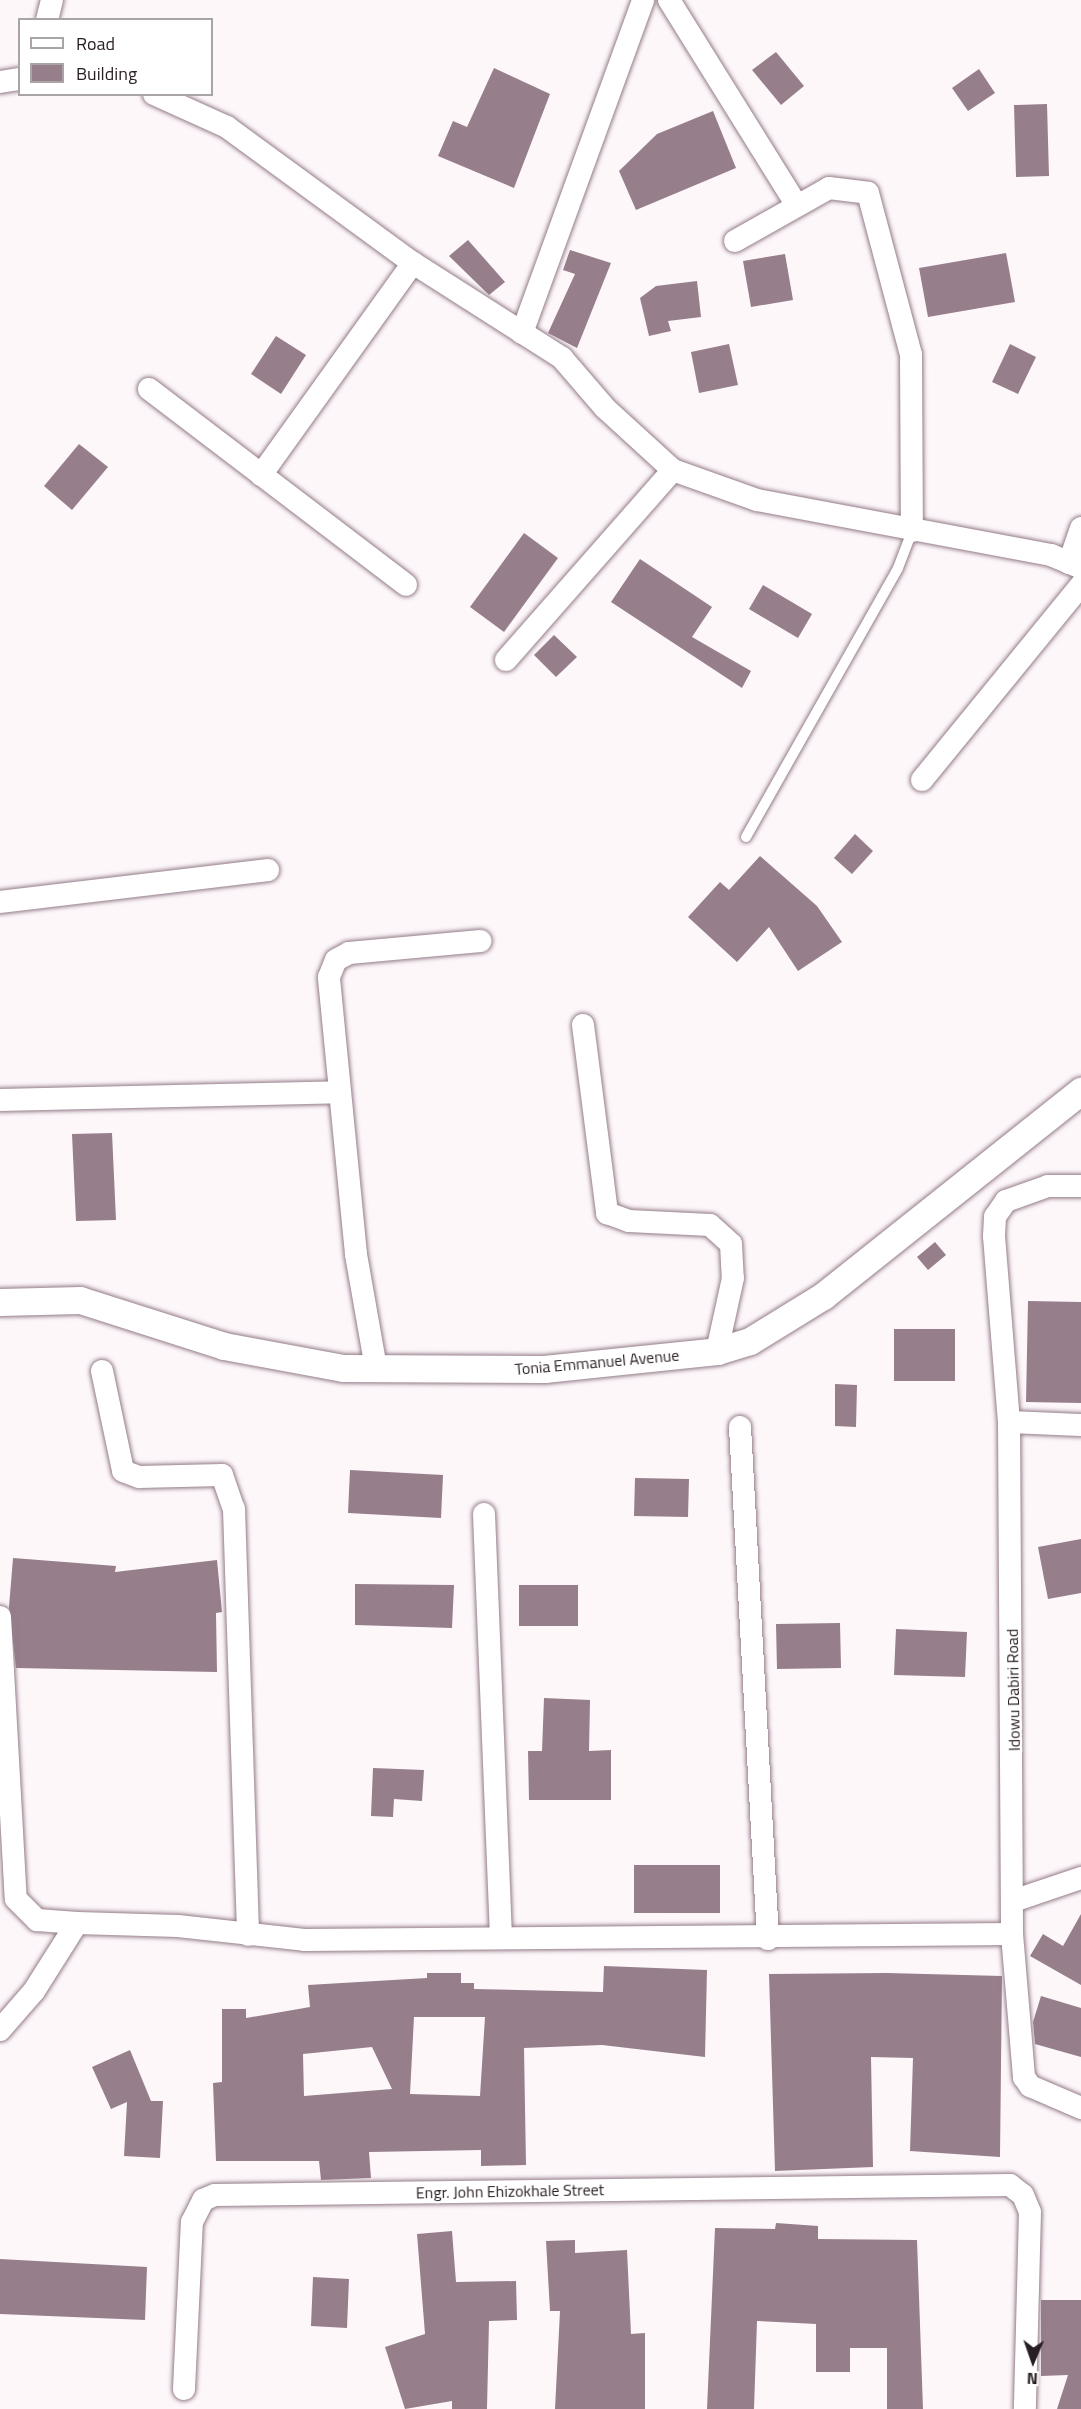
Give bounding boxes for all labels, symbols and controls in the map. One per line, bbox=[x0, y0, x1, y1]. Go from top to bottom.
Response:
legend bbox=[18, 18, 213, 96]
text: Road bbox=[76, 30, 115, 57]
text: Building bbox=[76, 60, 137, 87]
street label: Tonia Emmanuel Avenue bbox=[514, 1345, 680, 1379]
street label: Idowu Dabiri Road bbox=[1002, 1629, 1024, 1751]
street label: Engr. John Ehizokhale Street bbox=[416, 2180, 604, 2202]
north arrow bbox=[1003, 2331, 1063, 2391]
text: N bbox=[1026, 2367, 1038, 2391]

